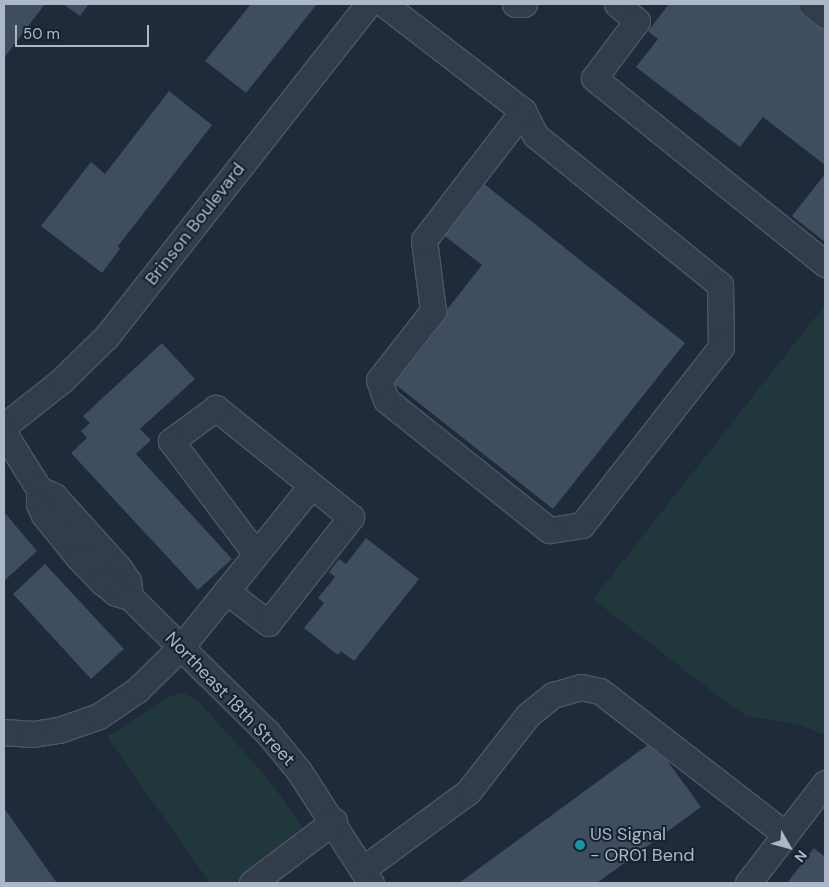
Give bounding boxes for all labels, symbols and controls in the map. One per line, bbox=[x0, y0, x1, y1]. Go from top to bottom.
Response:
scale bar bbox=[18, 15, 151, 47]
text: 50 m bbox=[23, 24, 60, 44]
street label: Brinson Boulevard bbox=[141, 159, 249, 289]
street label: Northeast 18th Street bbox=[161, 628, 299, 770]
north arrow bbox=[764, 822, 814, 872]
place label: US Signal - OR01 Bend bbox=[590, 824, 695, 866]
marker: US Signal - OR01 Bend bbox=[574, 839, 586, 851]
text: N bbox=[791, 847, 811, 866]

